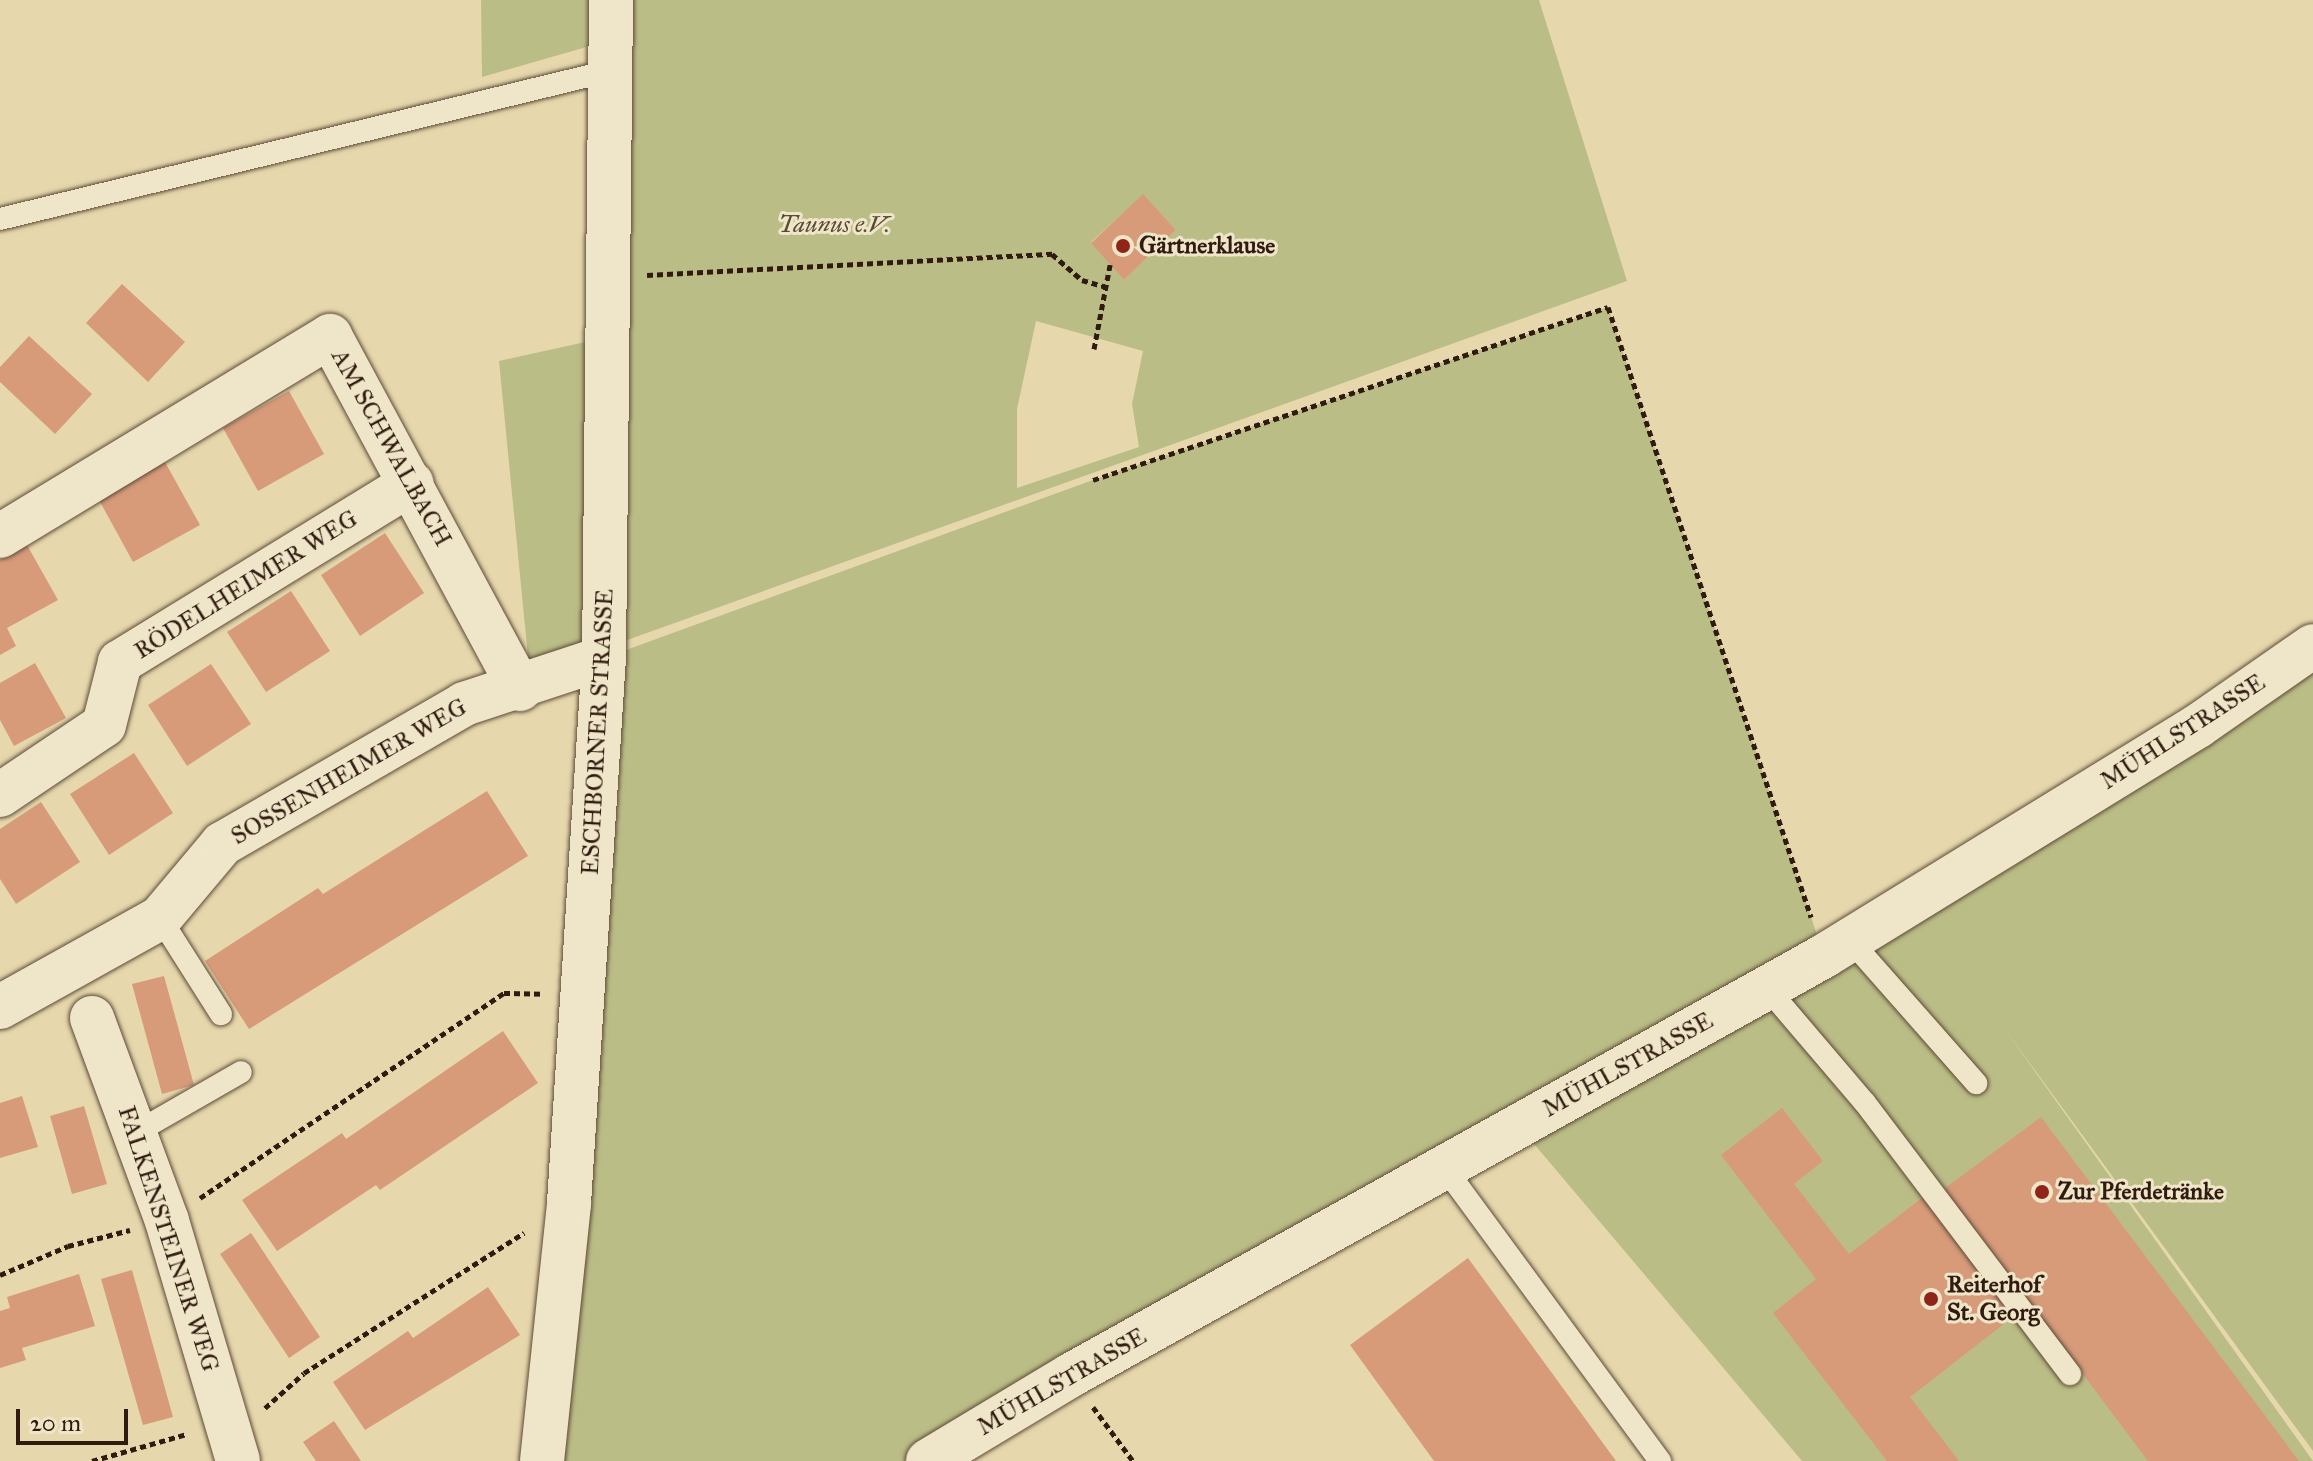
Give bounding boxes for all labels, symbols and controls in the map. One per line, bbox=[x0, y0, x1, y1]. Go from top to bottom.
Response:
park label: Taunus e.V. bbox=[778, 211, 890, 239]
place label: Gärtnerklause bbox=[1139, 232, 1275, 260]
marker: Gärtnerklause bbox=[1114, 237, 1132, 255]
street label: AM SCHWALBACH bbox=[325, 344, 457, 552]
street label: RÖDELHEIMER WEG bbox=[129, 505, 363, 665]
street label: ESCHBORNER STRASSE bbox=[576, 588, 620, 876]
street label: MÜHLSTRASSE bbox=[2095, 668, 2271, 796]
street label: SOSSENHEIMER WEG bbox=[226, 693, 472, 851]
street label: MÜHLSTRASSE bbox=[1538, 1006, 1718, 1124]
street label: FALKENSTEINER WEG bbox=[111, 1103, 225, 1375]
place label: Zur Pferdetränke bbox=[2058, 1178, 2224, 1206]
marker: Zur Pferdetränke bbox=[2033, 1183, 2051, 1201]
place label: Reiterhof St. Georg bbox=[1947, 1271, 2041, 1327]
marker: Reiterhof St. Georg bbox=[1922, 1290, 1940, 1308]
street label: MÜHLSTRASSE bbox=[972, 1322, 1152, 1442]
scale bar bbox=[20, 1393, 132, 1443]
text: 20 m bbox=[30, 1408, 81, 1438]

